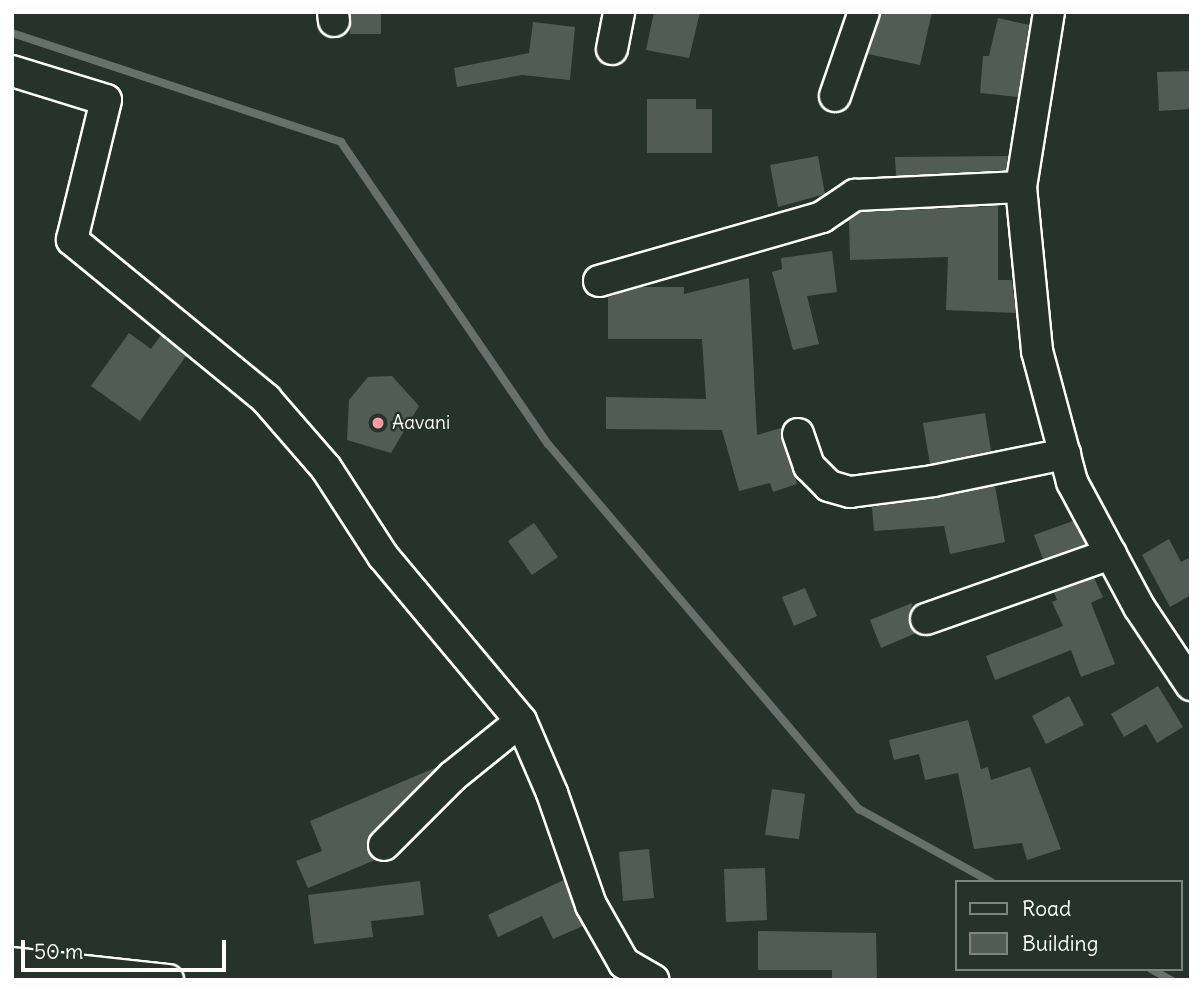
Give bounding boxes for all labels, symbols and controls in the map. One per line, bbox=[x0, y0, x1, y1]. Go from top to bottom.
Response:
place label: Aavani bbox=[392, 412, 450, 434]
marker: Aavani bbox=[370, 415, 386, 431]
legend bbox=[954, 880, 1182, 971]
text: Road bbox=[1022, 895, 1071, 922]
scale bar bbox=[24, 926, 229, 970]
text: Building bbox=[1022, 930, 1098, 957]
text: 50 m bbox=[34, 938, 83, 965]

